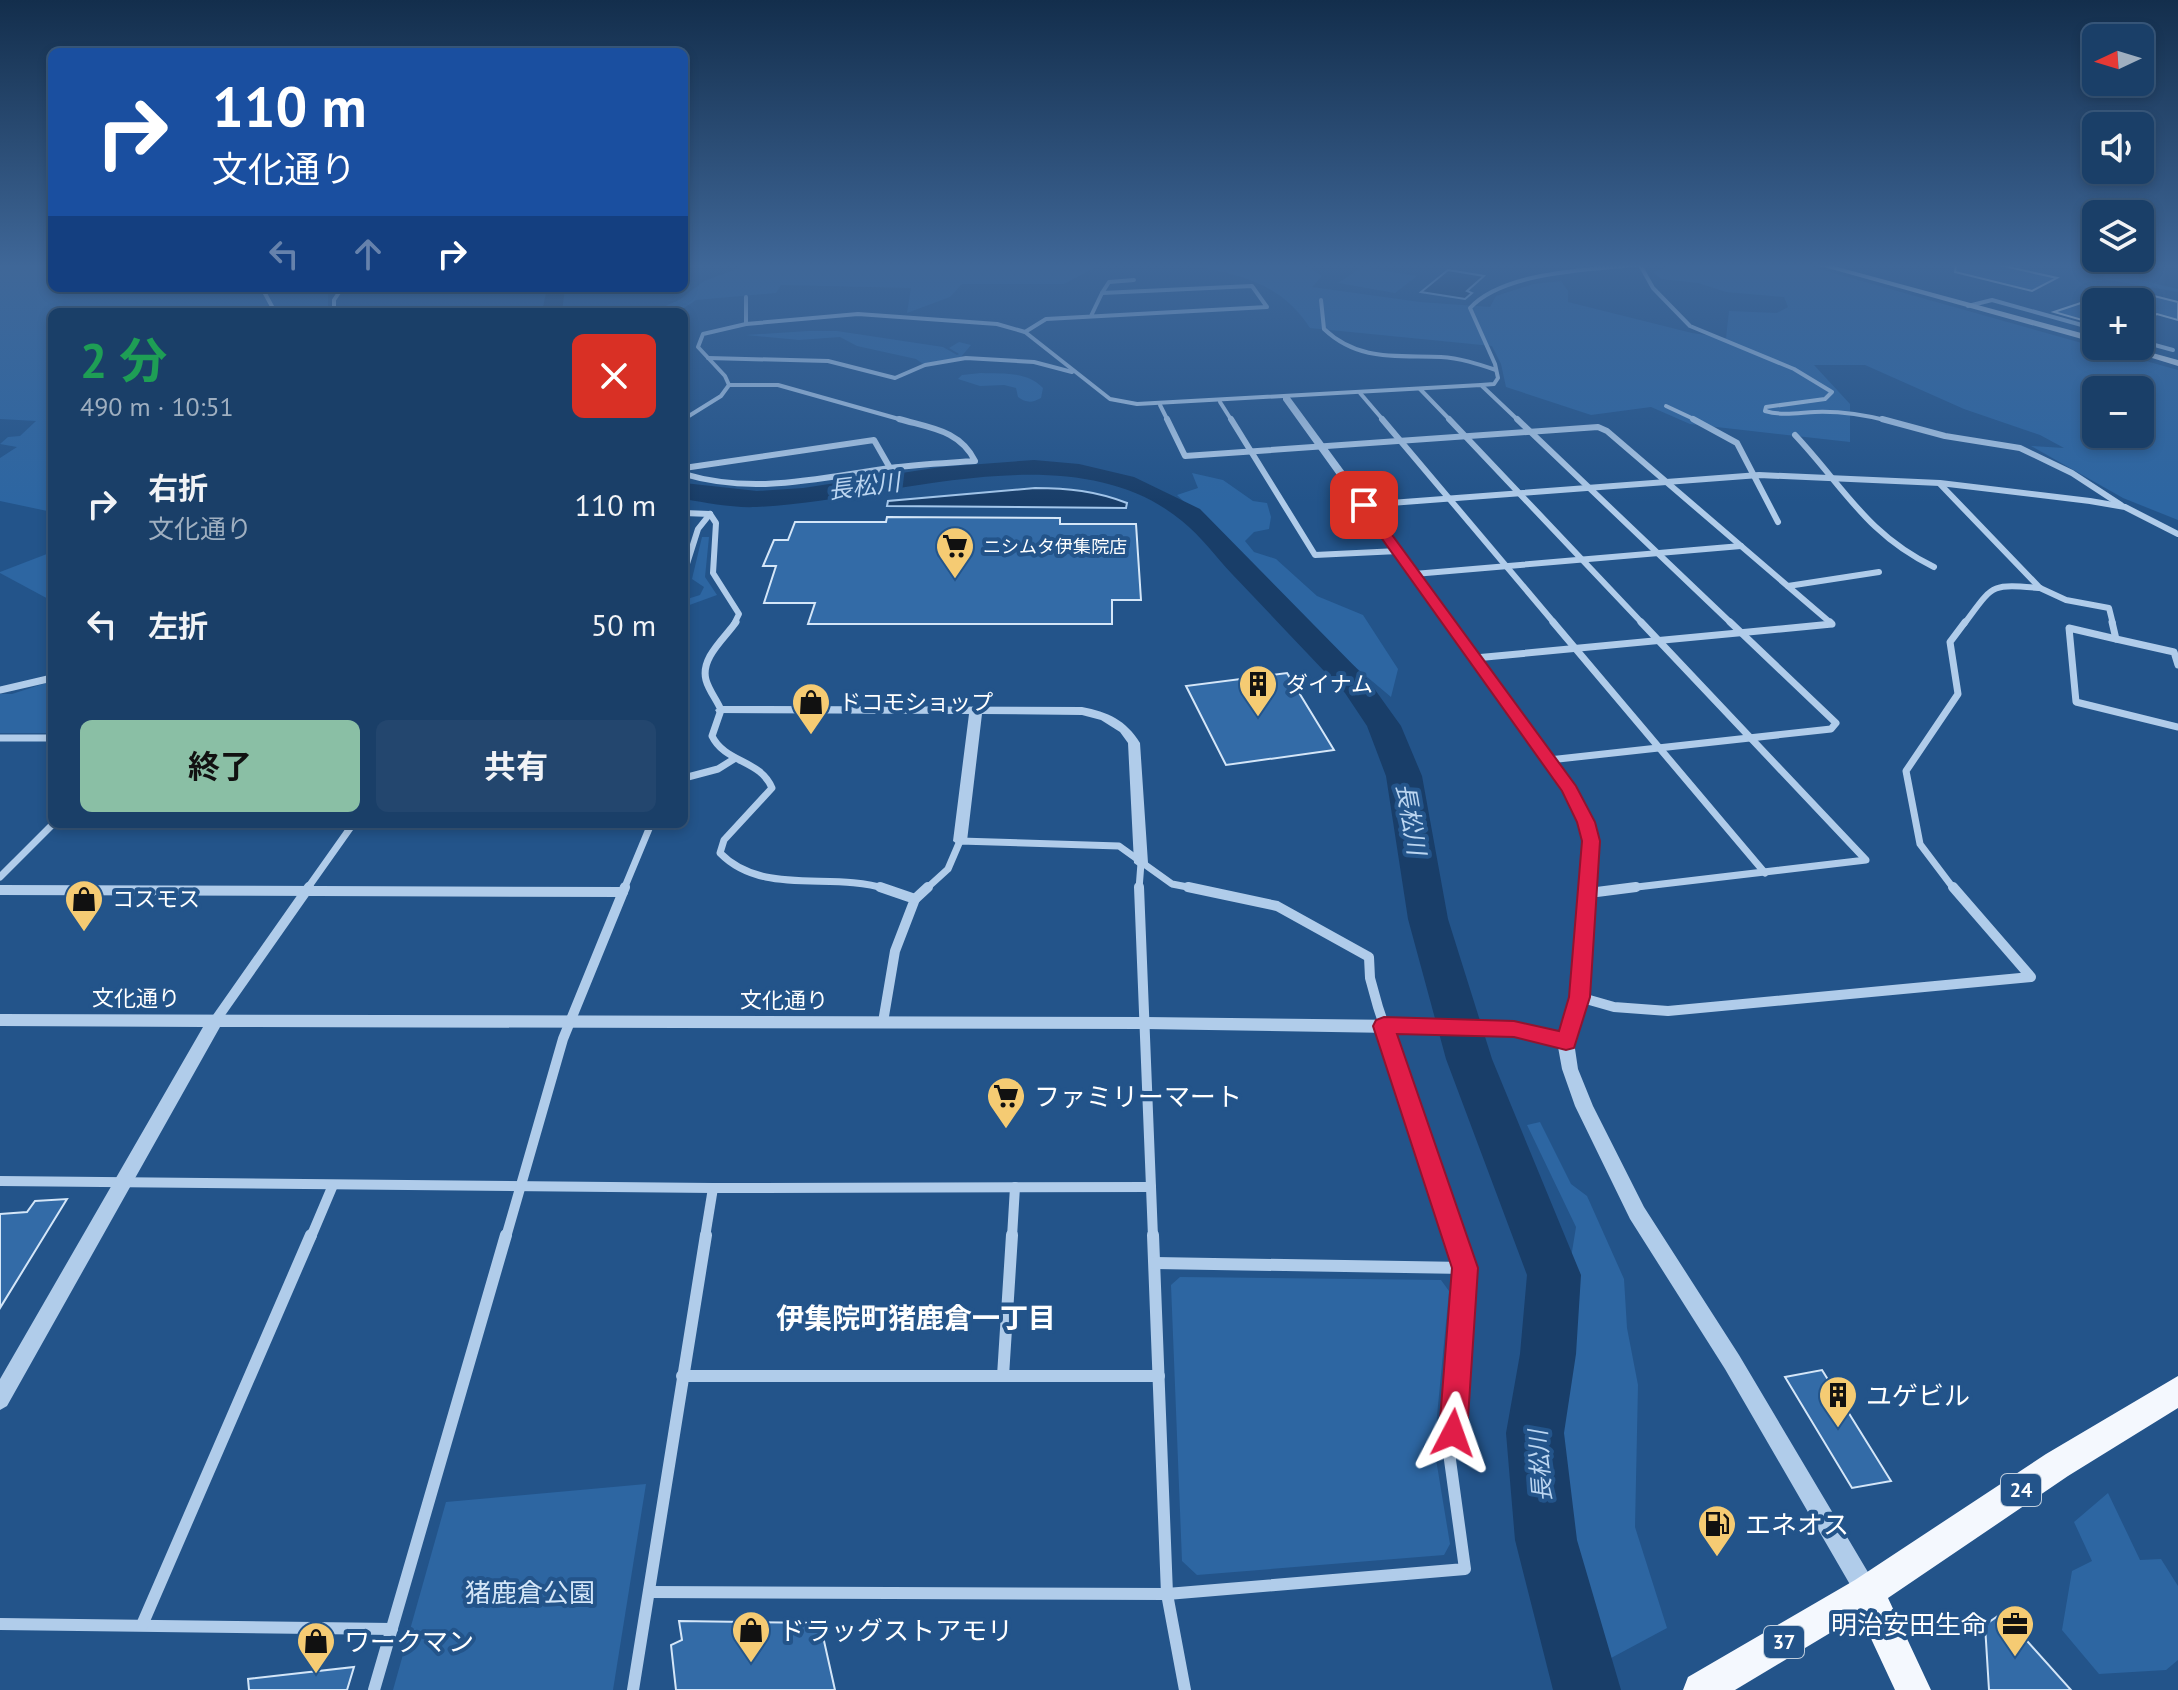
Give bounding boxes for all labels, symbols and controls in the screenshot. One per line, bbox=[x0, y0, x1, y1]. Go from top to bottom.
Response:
north arrow bbox=[2082, 24, 2154, 96]
map controls bbox=[2082, 24, 2154, 448]
text: 110 m bbox=[212, 70, 367, 142]
icon: right bbox=[80, 80, 184, 184]
button: sound bbox=[2082, 112, 2154, 184]
text: 文化通り bbox=[212, 145, 356, 192]
button: layers bbox=[2082, 200, 2154, 272]
icon: left bbox=[262, 232, 306, 276]
icon: ahead bbox=[346, 232, 390, 276]
icon: right bbox=[430, 232, 474, 276]
button: + bbox=[2082, 288, 2154, 360]
text: 2 分 bbox=[80, 329, 167, 391]
button: close bbox=[572, 334, 656, 418]
button: − bbox=[2082, 376, 2154, 448]
text: 490 m · 10:51 bbox=[80, 390, 234, 423]
water label: 長松川 bbox=[826, 466, 905, 506]
text: 右折 bbox=[148, 468, 208, 507]
pin bbox=[1330, 471, 1398, 539]
icon: right bbox=[80, 482, 124, 526]
icon: arrive bbox=[1342, 483, 1386, 527]
text: 110 m bbox=[575, 485, 656, 524]
text: 文化通り bbox=[148, 512, 252, 545]
supermarket icon: ニシムタ伊集院店 bbox=[934, 525, 976, 580]
place label: ニシムタ伊集院店 bbox=[983, 535, 1127, 558]
icon: left bbox=[80, 602, 124, 646]
text: 50 m bbox=[591, 605, 656, 644]
text: 左折 bbox=[148, 606, 208, 645]
building icon: ダイナム bbox=[1237, 663, 1279, 718]
place label: ダイナム bbox=[1286, 670, 1373, 698]
shop icon: ドコモショップ bbox=[790, 681, 832, 736]
place label: ドコモショップ bbox=[839, 688, 993, 716]
button: 終了 bbox=[80, 720, 360, 812]
button: 共有 bbox=[376, 720, 656, 812]
water label: 長松川 bbox=[1389, 781, 1433, 860]
shop icon: コスモス bbox=[63, 878, 105, 933]
place label: コスモス bbox=[112, 885, 200, 913]
street label: 文化通り bbox=[92, 984, 180, 1012]
street label: 文化通り bbox=[740, 986, 828, 1014]
supermarket icon: ファミリーマート bbox=[985, 1075, 1027, 1130]
place label: ファミリーマート bbox=[1034, 1080, 1242, 1113]
district label: 伊集院町猪鹿倉一丁目 bbox=[776, 1299, 1056, 1336]
building icon: ユゲビル bbox=[1817, 1374, 1859, 1429]
place label: ユゲビル bbox=[1866, 1379, 1970, 1412]
position arrow bbox=[1411, 1391, 1495, 1475]
water label: 長松川 bbox=[1522, 1426, 1558, 1503]
road number: 24 bbox=[2001, 1474, 2041, 1506]
fuel station icon: エネオス bbox=[1696, 1503, 1738, 1558]
place label: エネオス bbox=[1745, 1508, 1849, 1541]
park label: 猪鹿倉公園 bbox=[465, 1576, 595, 1609]
office icon: 明治安田生命 bbox=[1994, 1603, 2036, 1658]
place label: 明治安田生命 bbox=[1831, 1608, 1987, 1641]
shop icon: ドラッグストアモリ bbox=[730, 1609, 772, 1664]
place label: ドラッグストアモリ bbox=[779, 1614, 1013, 1647]
shop icon: ワークマン bbox=[295, 1620, 337, 1675]
place label: ワークマン bbox=[344, 1625, 474, 1658]
road number: 37 bbox=[1764, 1626, 1804, 1658]

